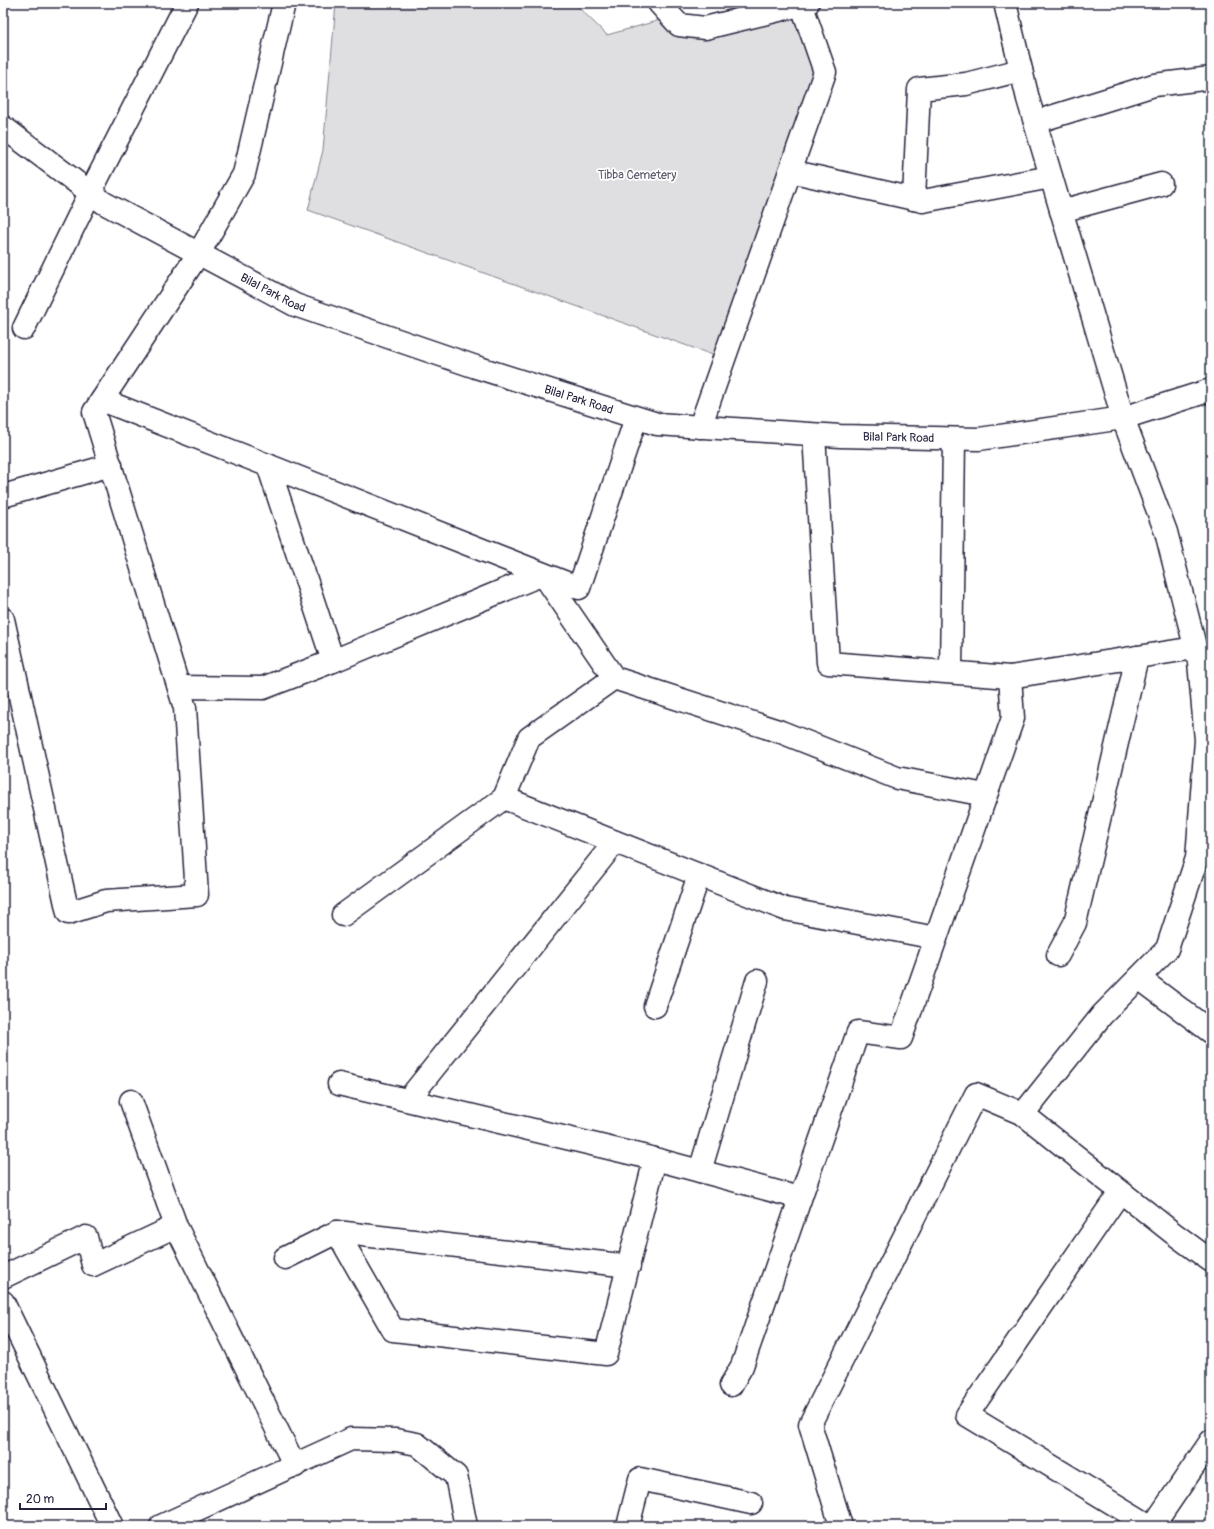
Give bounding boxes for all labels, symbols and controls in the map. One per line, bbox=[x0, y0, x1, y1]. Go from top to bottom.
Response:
park label: Tibba Cemetery bbox=[598, 168, 676, 183]
street label: Bilal Park Road bbox=[238, 270, 308, 316]
street label: Bilal Park Road bbox=[542, 382, 615, 418]
street label: Bilal Park Road bbox=[863, 429, 935, 446]
scale bar bbox=[20, 1485, 106, 1511]
text: 20 m bbox=[26, 1492, 55, 1507]

